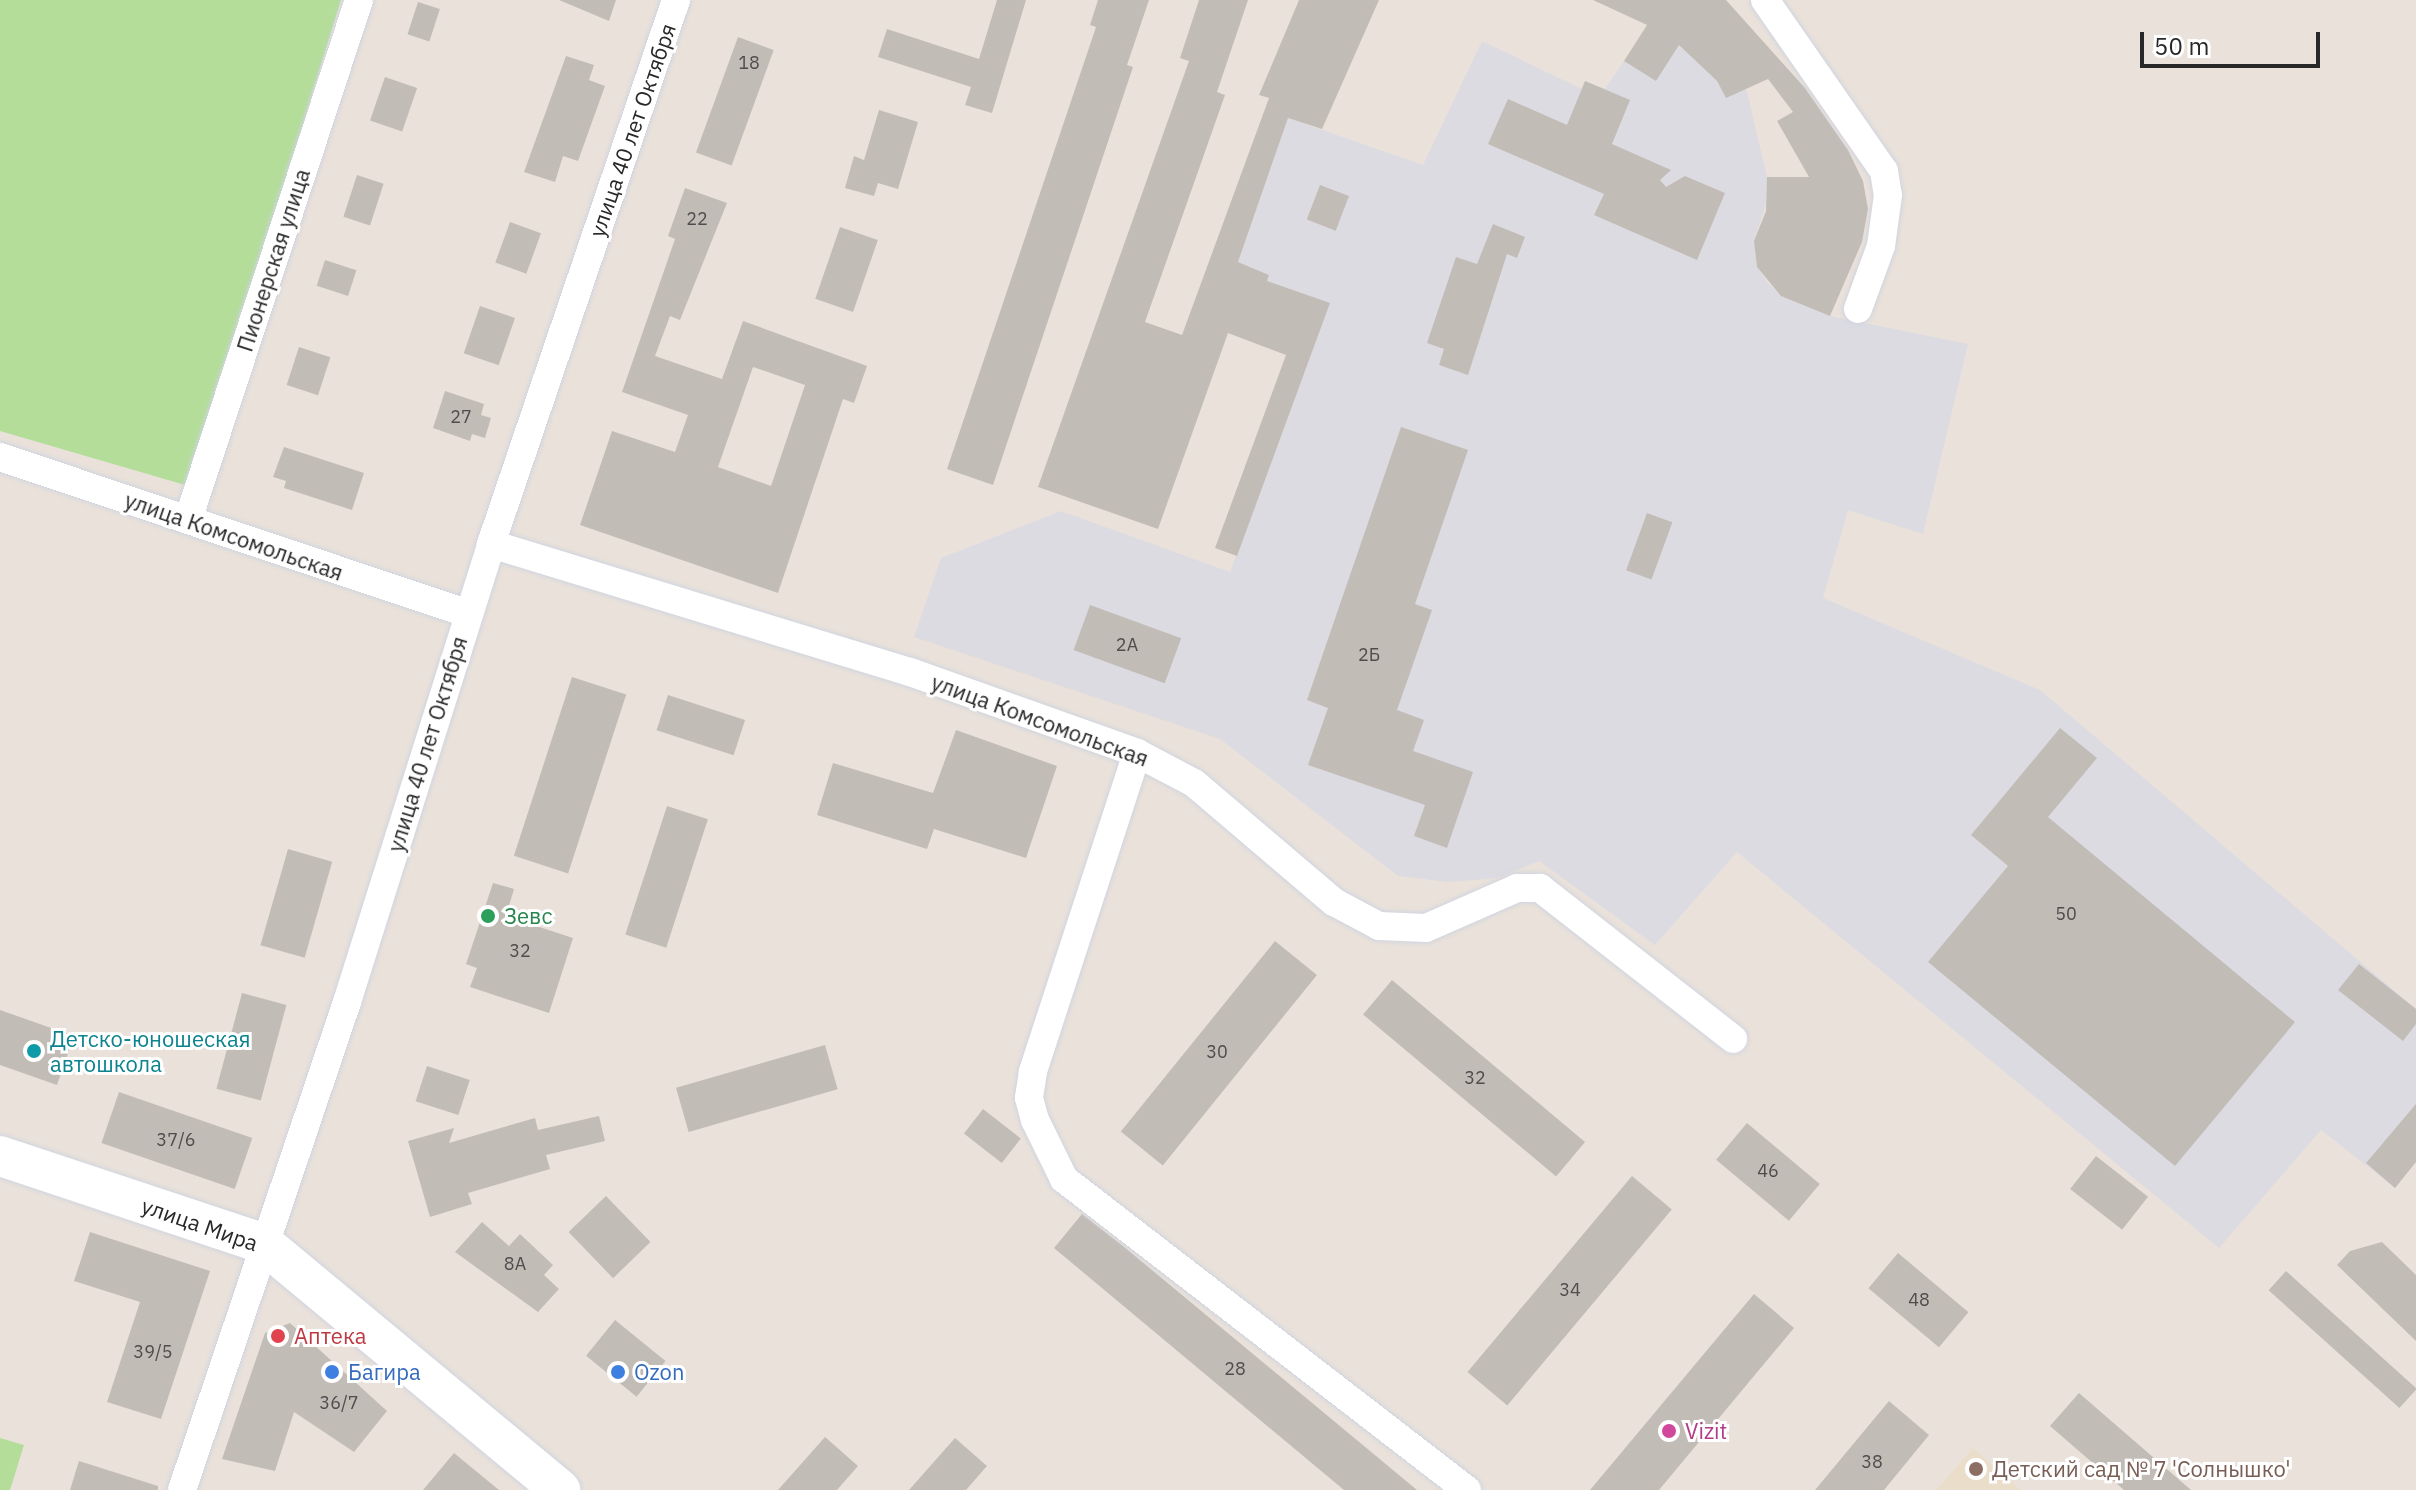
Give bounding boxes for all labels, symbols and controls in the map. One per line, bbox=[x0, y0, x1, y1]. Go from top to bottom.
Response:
scale bar bbox=[2144, 16, 2324, 66]
street label: улица 40 лет Октября bbox=[583, 20, 681, 240]
text: 50 m bbox=[2154, 30, 2209, 62]
house number: 18 bbox=[738, 52, 760, 74]
street label: Пионерская улица bbox=[231, 165, 315, 355]
house number: 22 bbox=[686, 208, 708, 230]
house number: 27 bbox=[450, 406, 472, 428]
street label: улица Комсомольская bbox=[121, 486, 347, 586]
street label: улица 40 лет Октября bbox=[382, 633, 472, 855]
house number: 2А bbox=[1116, 634, 1138, 656]
house number: 2Б bbox=[1358, 644, 1380, 666]
street label: улица Комсомольская bbox=[928, 668, 1152, 772]
place label: Зевс bbox=[504, 903, 552, 929]
house number: 50 bbox=[2055, 903, 2077, 925]
marker: Зевс bbox=[479, 907, 497, 925]
house number: 32 bbox=[509, 940, 531, 962]
place label: Детско-юношеская автошкола bbox=[50, 1025, 250, 1076]
house number: 30 bbox=[1206, 1041, 1228, 1063]
marker: Детско-юношеская автошкола bbox=[25, 1042, 43, 1060]
house number: 32 bbox=[1464, 1067, 1486, 1089]
house number: 37/6 bbox=[156, 1129, 196, 1151]
house number: 46 bbox=[1757, 1160, 1779, 1182]
street label: улица Мира bbox=[138, 1192, 262, 1256]
house number: 8А bbox=[504, 1253, 526, 1275]
house number: 34 bbox=[1559, 1279, 1581, 1301]
house number: 48 bbox=[1908, 1289, 1930, 1311]
place label: Аптека bbox=[294, 1323, 367, 1349]
marker: Аптека bbox=[269, 1327, 287, 1345]
house number: 39/5 bbox=[133, 1341, 173, 1363]
house number: 28 bbox=[1224, 1358, 1246, 1380]
place label: Багира bbox=[348, 1359, 421, 1385]
place label: Ozon bbox=[634, 1359, 684, 1385]
marker: Багира bbox=[323, 1363, 341, 1381]
marker: Ozon bbox=[609, 1363, 627, 1381]
house number: 36/7 bbox=[319, 1392, 359, 1414]
place label: Vizit bbox=[1685, 1418, 1727, 1444]
marker: Vizit bbox=[1660, 1422, 1678, 1440]
house number: 38 bbox=[1861, 1451, 1883, 1473]
place label: Детский сад № 7 'Солнышко' bbox=[1992, 1456, 2291, 1482]
marker: Детский сад № 7 'Солнышко' bbox=[1967, 1460, 1985, 1478]

